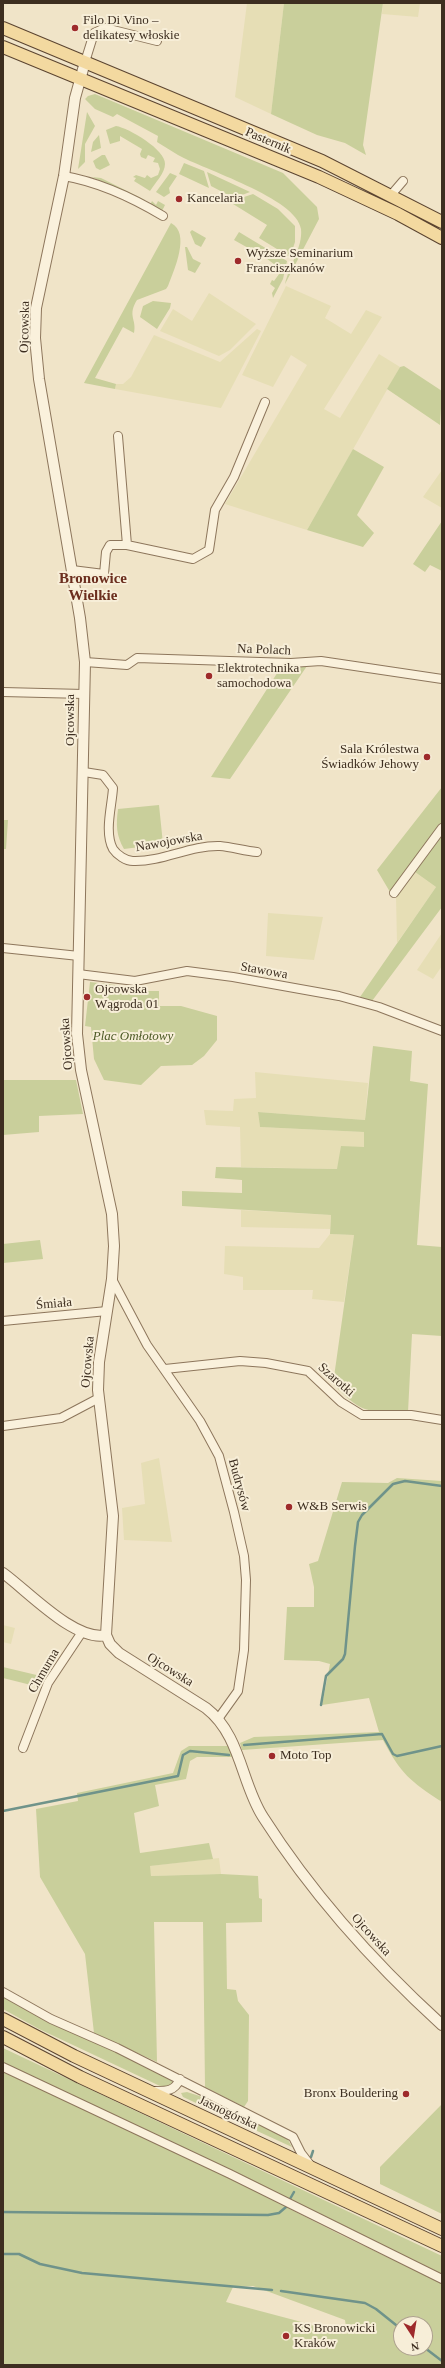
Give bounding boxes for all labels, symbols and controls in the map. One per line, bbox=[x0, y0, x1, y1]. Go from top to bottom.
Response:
place label: Filo Di Vino – delikatesy włoskie bbox=[83, 13, 179, 44]
marker: Filo Di Vino – delikatesy włoskie bbox=[70, 23, 80, 33]
street label: Pasternik bbox=[243, 124, 293, 158]
place label: Kancelaria bbox=[187, 191, 243, 207]
marker: Kancelaria bbox=[174, 194, 184, 204]
place label: Wyższe Seminarium Franciszkanów bbox=[246, 246, 353, 277]
marker: Wyższe Seminarium Franciszkanów bbox=[233, 256, 243, 266]
street label: Ojcowska bbox=[17, 301, 33, 353]
district label: Bronowice Wielkie bbox=[59, 570, 127, 605]
street label: Na Polach bbox=[237, 641, 291, 659]
place label: Elektrotechnika samochodowa bbox=[217, 661, 299, 692]
marker: Elektrotechnika samochodowa bbox=[204, 671, 214, 681]
street label: Ojcowska bbox=[63, 694, 79, 746]
place label: Sala Królestwa Świadków Jehowy bbox=[321, 742, 419, 773]
marker: Sala Królestwa Świadków Jehowy bbox=[422, 752, 432, 762]
street label: Nawojowska bbox=[134, 828, 204, 856]
street label: Stawowa bbox=[239, 959, 289, 983]
place label: Ojcowska Wągroda 01 bbox=[95, 982, 159, 1013]
marker: Ojcowska Wągroda 01 bbox=[82, 992, 92, 1002]
street label: Ojcowska bbox=[57, 1018, 77, 1070]
park label: Plac Omłotowy bbox=[93, 1029, 173, 1045]
street label: Śmiała bbox=[35, 1295, 73, 1313]
street label: Ojcowska bbox=[78, 1335, 98, 1389]
street label: Szarotki bbox=[315, 1360, 357, 1400]
street label: Budrysów bbox=[225, 1457, 253, 1513]
place label: W&B Serwis bbox=[297, 1499, 367, 1515]
marker: W&B Serwis bbox=[284, 1502, 294, 1512]
street label: Chmurna bbox=[25, 1646, 63, 1696]
street label: Ojcowska bbox=[144, 1650, 196, 1690]
place label: Moto Top bbox=[280, 1748, 331, 1764]
marker: Moto Top bbox=[267, 1751, 277, 1761]
street label: Ojcowska bbox=[348, 1910, 394, 1960]
place label: Bronx Bouldering bbox=[304, 2086, 398, 2102]
marker: Bronx Bouldering bbox=[401, 2089, 411, 2099]
street label: Jasnogórska bbox=[196, 2093, 260, 2133]
north arrow bbox=[393, 2316, 433, 2356]
place label: KS Bronowicki Kraków bbox=[294, 2321, 375, 2352]
marker: KS Bronowicki Kraków bbox=[281, 2331, 291, 2341]
text: N bbox=[410, 2340, 420, 2353]

